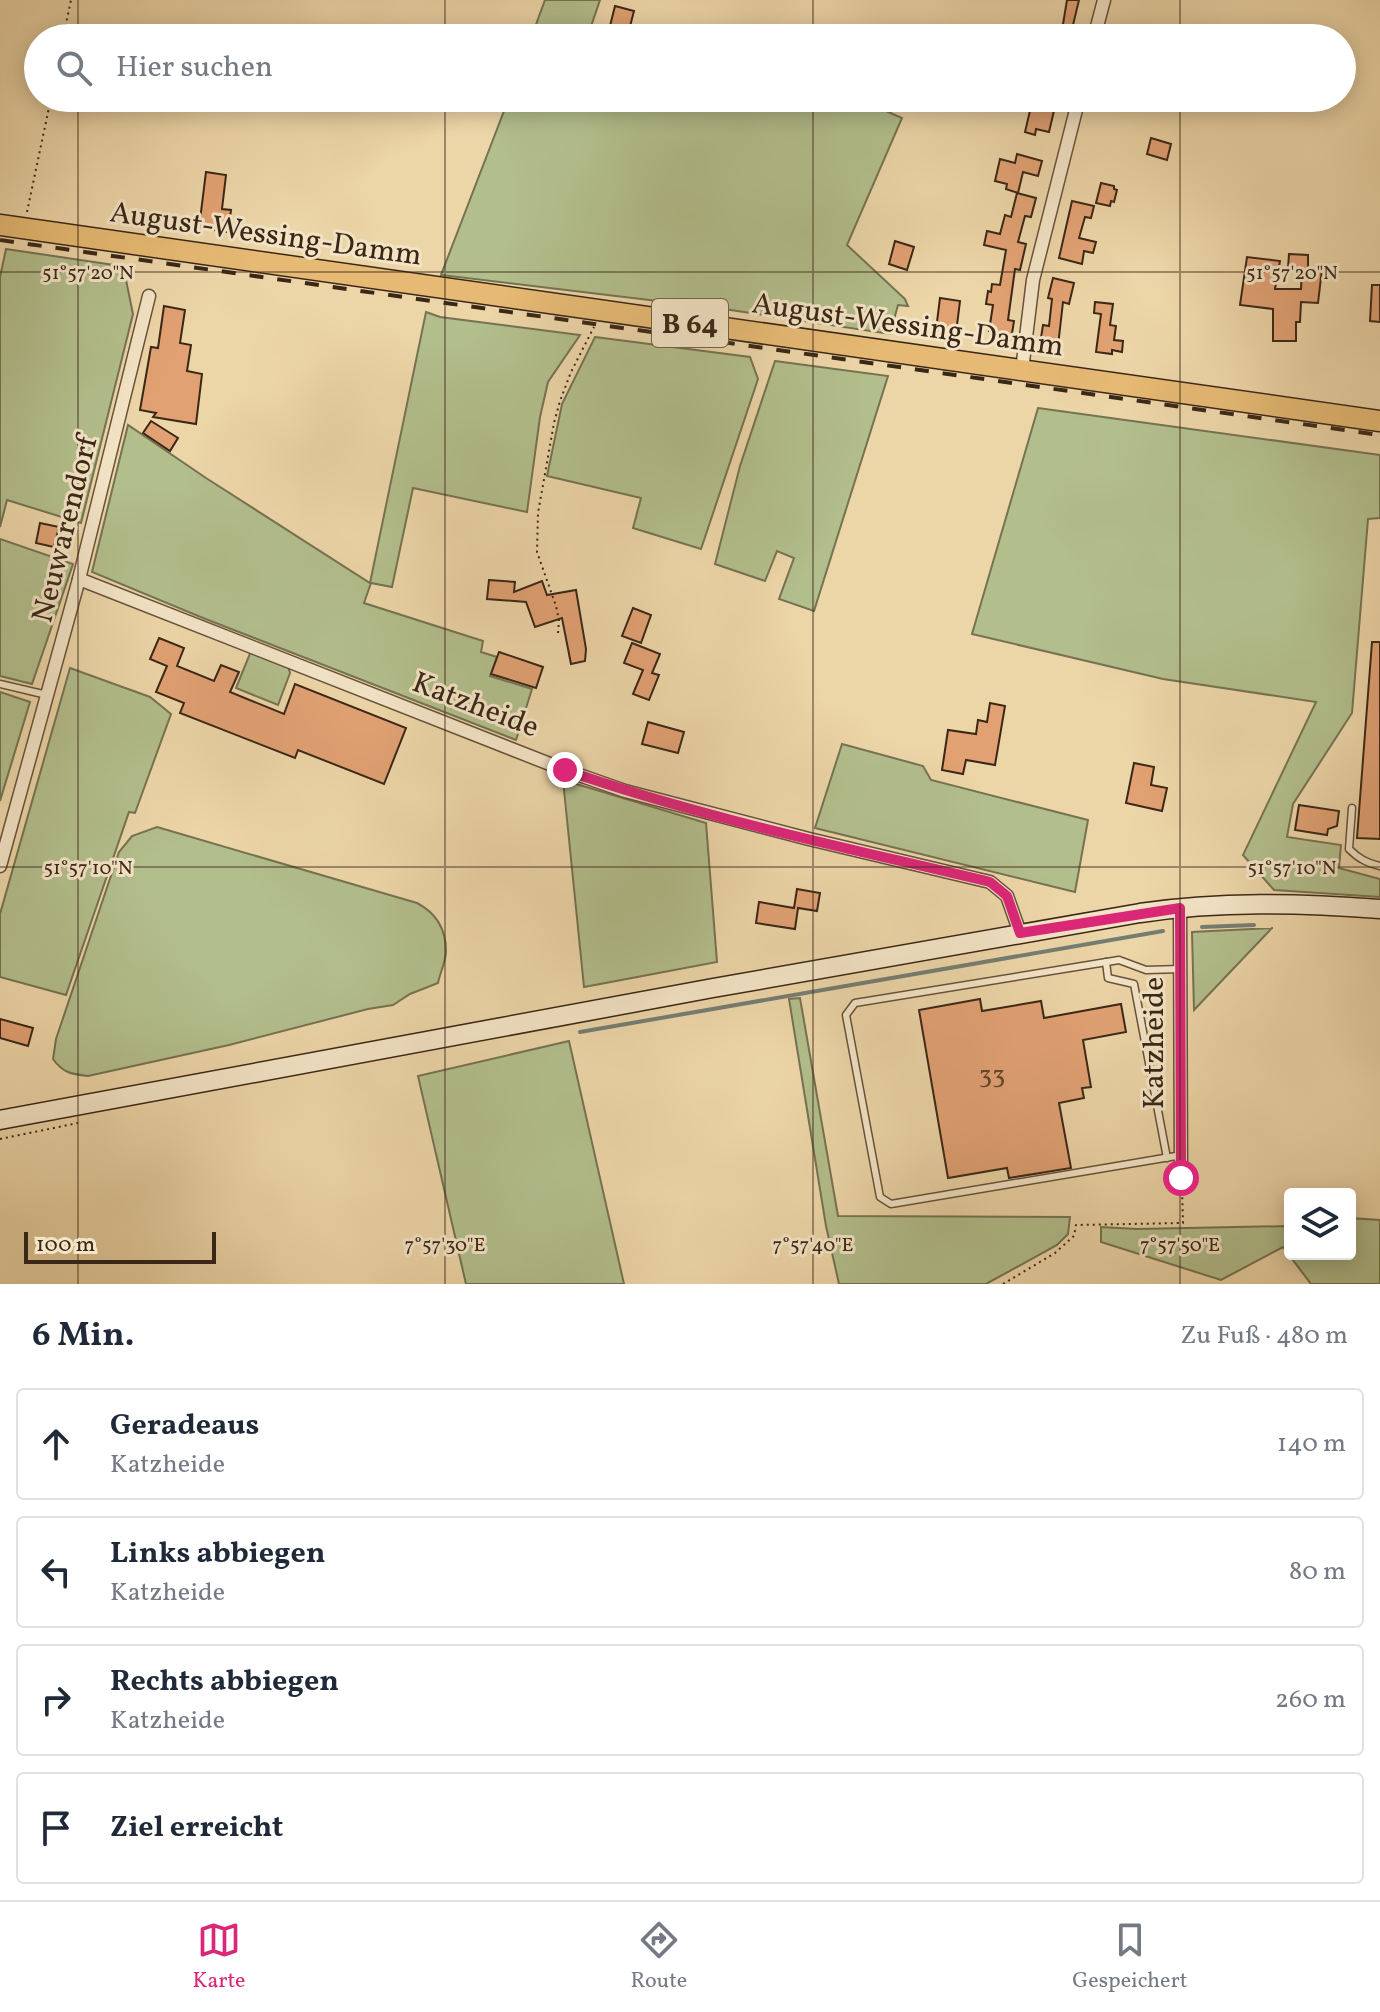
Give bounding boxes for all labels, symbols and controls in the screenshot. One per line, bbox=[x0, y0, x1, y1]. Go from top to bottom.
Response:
search box bbox=[24, 24, 1356, 112]
icon: search bbox=[52, 46, 96, 90]
text: Hier suchen bbox=[116, 47, 273, 89]
street label: August-Wessing-Damm bbox=[107, 192, 424, 278]
text: 51°57'20"N bbox=[42, 260, 134, 288]
text: 51°57'20"N bbox=[1246, 260, 1338, 288]
street label: August-Wessing-Damm bbox=[749, 283, 1066, 369]
road number: B 64 bbox=[652, 299, 728, 347]
street label: Neuwarendorf bbox=[22, 429, 110, 627]
street label: Katzheide bbox=[406, 662, 545, 749]
route end bbox=[547, 752, 583, 788]
text: 51°57'10"N bbox=[43, 855, 133, 883]
text: 51°57'10"N bbox=[1247, 855, 1337, 883]
street label: Katzheide bbox=[1134, 977, 1176, 1109]
house number: 33 bbox=[979, 1058, 1005, 1094]
route start bbox=[1163, 1160, 1199, 1196]
map controls bbox=[1284, 1188, 1356, 1260]
button: layers bbox=[1284, 1188, 1356, 1260]
scale bar bbox=[24, 1228, 216, 1264]
text: 100 m bbox=[36, 1230, 95, 1261]
text: 7°57'30"E bbox=[405, 1232, 485, 1260]
text: 7°57'40"E bbox=[773, 1232, 853, 1260]
text: 7°57'50"E bbox=[1140, 1232, 1220, 1260]
text: 6 Min. bbox=[32, 1313, 134, 1360]
text: Zu Fuß · 480 m bbox=[1180, 1318, 1348, 1354]
text: Geradeaus bbox=[110, 1405, 259, 1447]
icon: ahead bbox=[34, 1422, 78, 1466]
text: 140 m bbox=[1277, 1426, 1346, 1462]
text: Katzheide bbox=[110, 1447, 225, 1483]
text: Links abbiegen bbox=[110, 1533, 326, 1575]
icon: left bbox=[34, 1550, 78, 1594]
text: 80 m bbox=[1289, 1554, 1346, 1590]
text: Katzheide bbox=[110, 1575, 225, 1611]
text: Rechts abbiegen bbox=[110, 1661, 339, 1703]
icon: right bbox=[34, 1678, 78, 1722]
text: 260 m bbox=[1275, 1682, 1346, 1718]
text: Katzheide bbox=[110, 1703, 225, 1739]
icon: arrive bbox=[34, 1806, 78, 1850]
text: Ziel erreicht bbox=[110, 1807, 283, 1849]
tab: Karte bbox=[192, 1918, 246, 1997]
tab: Route bbox=[631, 1918, 687, 1997]
tab: Gespeichert bbox=[1072, 1918, 1188, 1997]

